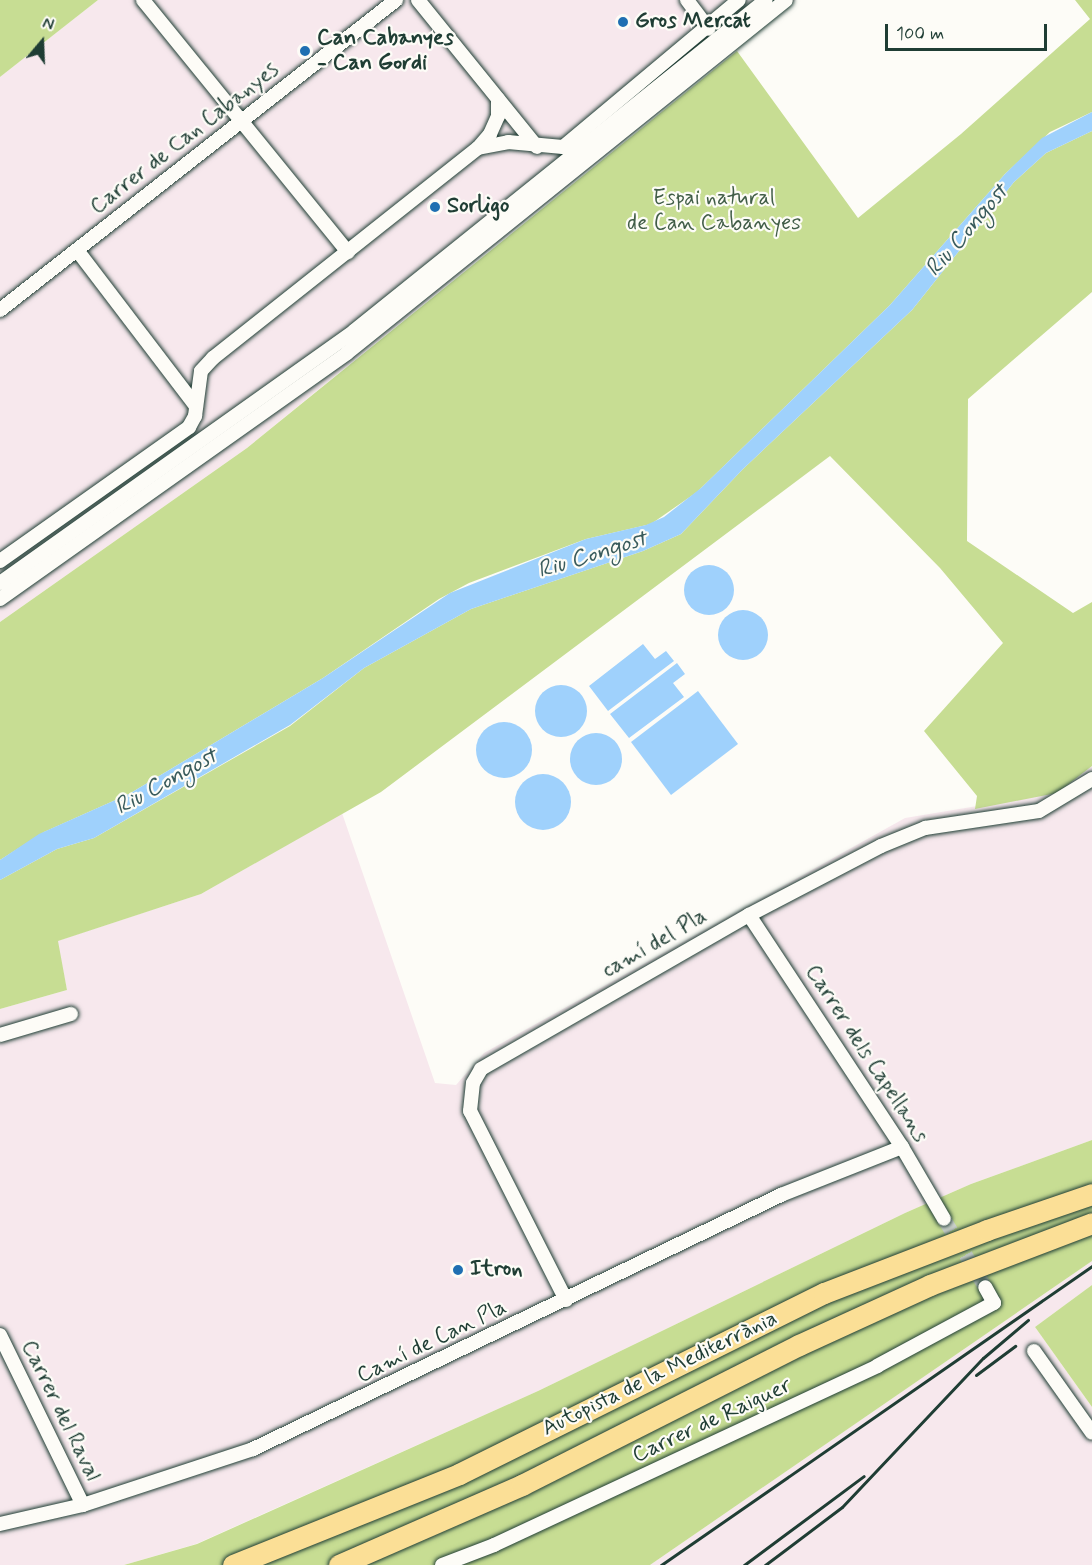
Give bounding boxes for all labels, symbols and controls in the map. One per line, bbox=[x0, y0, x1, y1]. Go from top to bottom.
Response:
place label: Gros Mercat bbox=[635, 9, 753, 35]
north arrow bbox=[12, 12, 72, 72]
scale bar bbox=[888, 12, 1050, 50]
text: N bbox=[40, 13, 56, 36]
marker: Gros Mercat bbox=[616, 15, 630, 29]
text: 100 m bbox=[896, 22, 944, 46]
place label: Can Cabanyes - Can Gordi bbox=[317, 25, 461, 76]
marker: Can Cabanyes - Can Gordi bbox=[298, 44, 312, 58]
street label: Carrer de Can Cabanyes bbox=[82, 54, 288, 224]
water label: Riu Congost bbox=[919, 179, 1015, 283]
park label: Espai natural de Can Cabanyes bbox=[629, 185, 799, 236]
place label: Sorligo bbox=[447, 194, 509, 220]
marker: Sorligo bbox=[428, 200, 442, 214]
water label: Riu Congost bbox=[534, 525, 650, 585]
water label: Riu Congost bbox=[110, 742, 222, 822]
street label: camí del Pla bbox=[598, 904, 712, 984]
street label: Carrer dels Capellans bbox=[800, 962, 932, 1146]
place label: Itron bbox=[470, 1257, 523, 1283]
marker: Itron bbox=[451, 1263, 465, 1277]
street label: Camí de Can Pla bbox=[353, 1295, 511, 1389]
street label: Autopista de la Mediterrània bbox=[537, 1305, 783, 1443]
street label: Carrer del Raval bbox=[14, 1336, 106, 1486]
street label: Carrer de Raiguer bbox=[629, 1373, 795, 1469]

